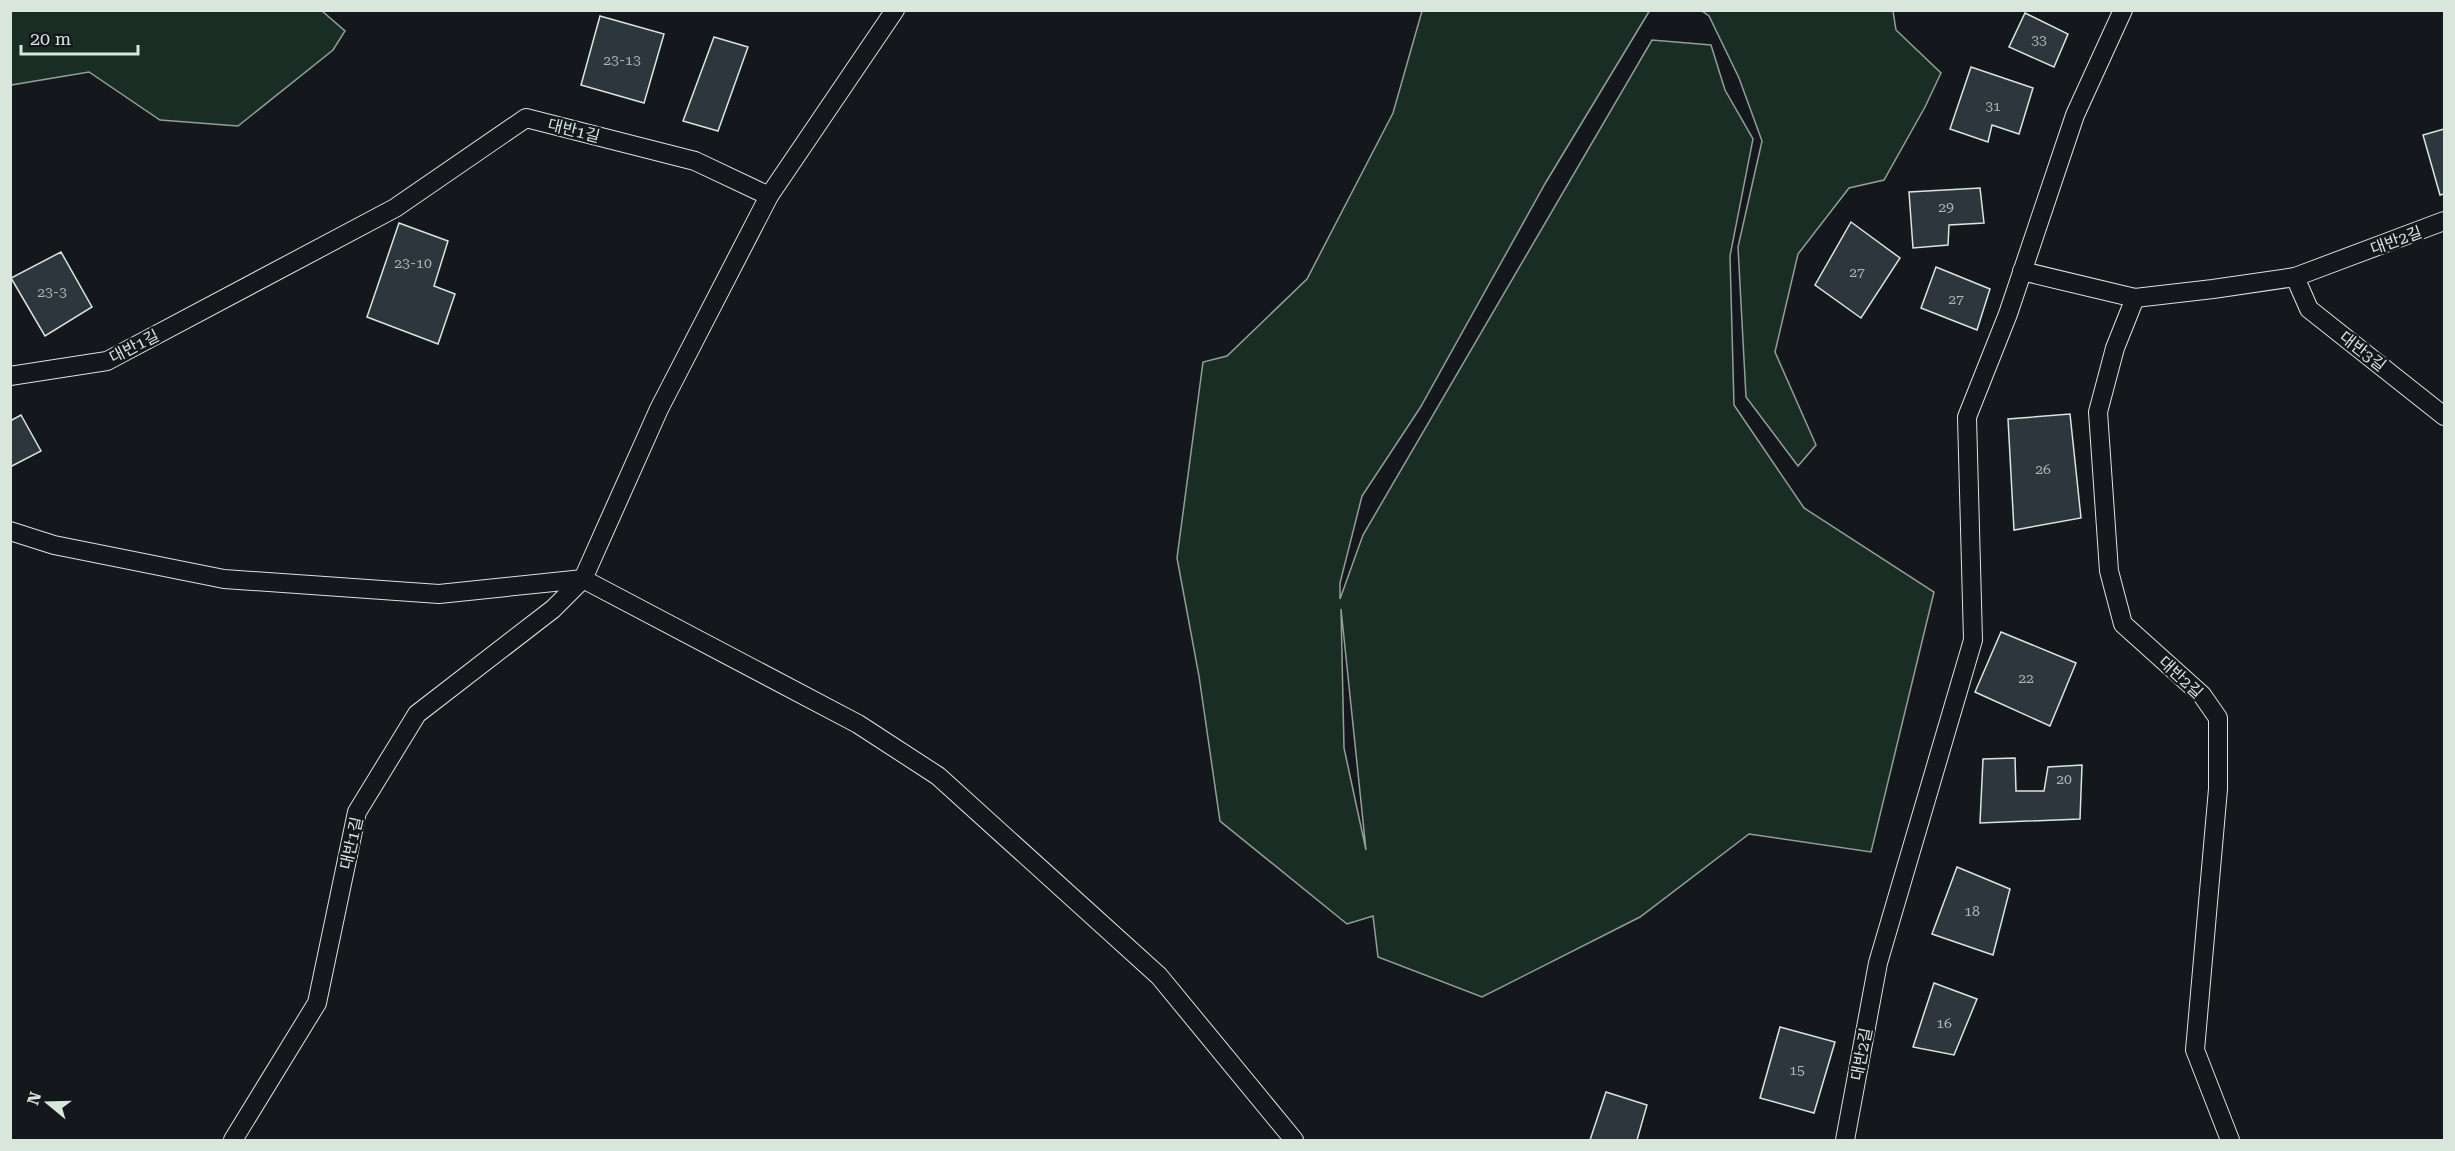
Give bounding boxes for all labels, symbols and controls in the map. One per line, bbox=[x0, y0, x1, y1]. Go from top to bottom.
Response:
scale bar bbox=[21, 18, 138, 56]
text: 20 m bbox=[30, 28, 71, 49]
house number: 33 bbox=[2031, 32, 2047, 48]
house number: 23-13 bbox=[603, 52, 641, 68]
house number: 31 bbox=[1985, 98, 2001, 114]
street label: 대반1길 bbox=[546, 115, 602, 146]
house number: 29 bbox=[1938, 199, 1954, 215]
street label: 대반2길 bbox=[2368, 222, 2424, 258]
house number: 23-10 bbox=[394, 255, 432, 271]
house number: 27 bbox=[1849, 264, 1865, 280]
house number: 23-3 bbox=[37, 284, 67, 300]
house number: 27 bbox=[1948, 291, 1964, 307]
street label: 대반1길 bbox=[106, 326, 162, 367]
street label: 대반3길 bbox=[2336, 328, 2389, 375]
house number: 26 bbox=[2035, 461, 2051, 477]
street label: 대반2길 bbox=[2155, 652, 2207, 702]
house number: 22 bbox=[2018, 670, 2034, 686]
house number: 20 bbox=[2056, 771, 2072, 787]
street label: 대반1길 bbox=[336, 815, 367, 871]
house number: 18 bbox=[1964, 903, 1980, 919]
house number: 16 bbox=[1936, 1015, 1952, 1031]
street label: 대반2길 bbox=[1847, 1026, 1876, 1082]
house number: 15 bbox=[1789, 1062, 1805, 1078]
north arrow bbox=[18, 1073, 78, 1133]
text: N bbox=[23, 1089, 45, 1107]

